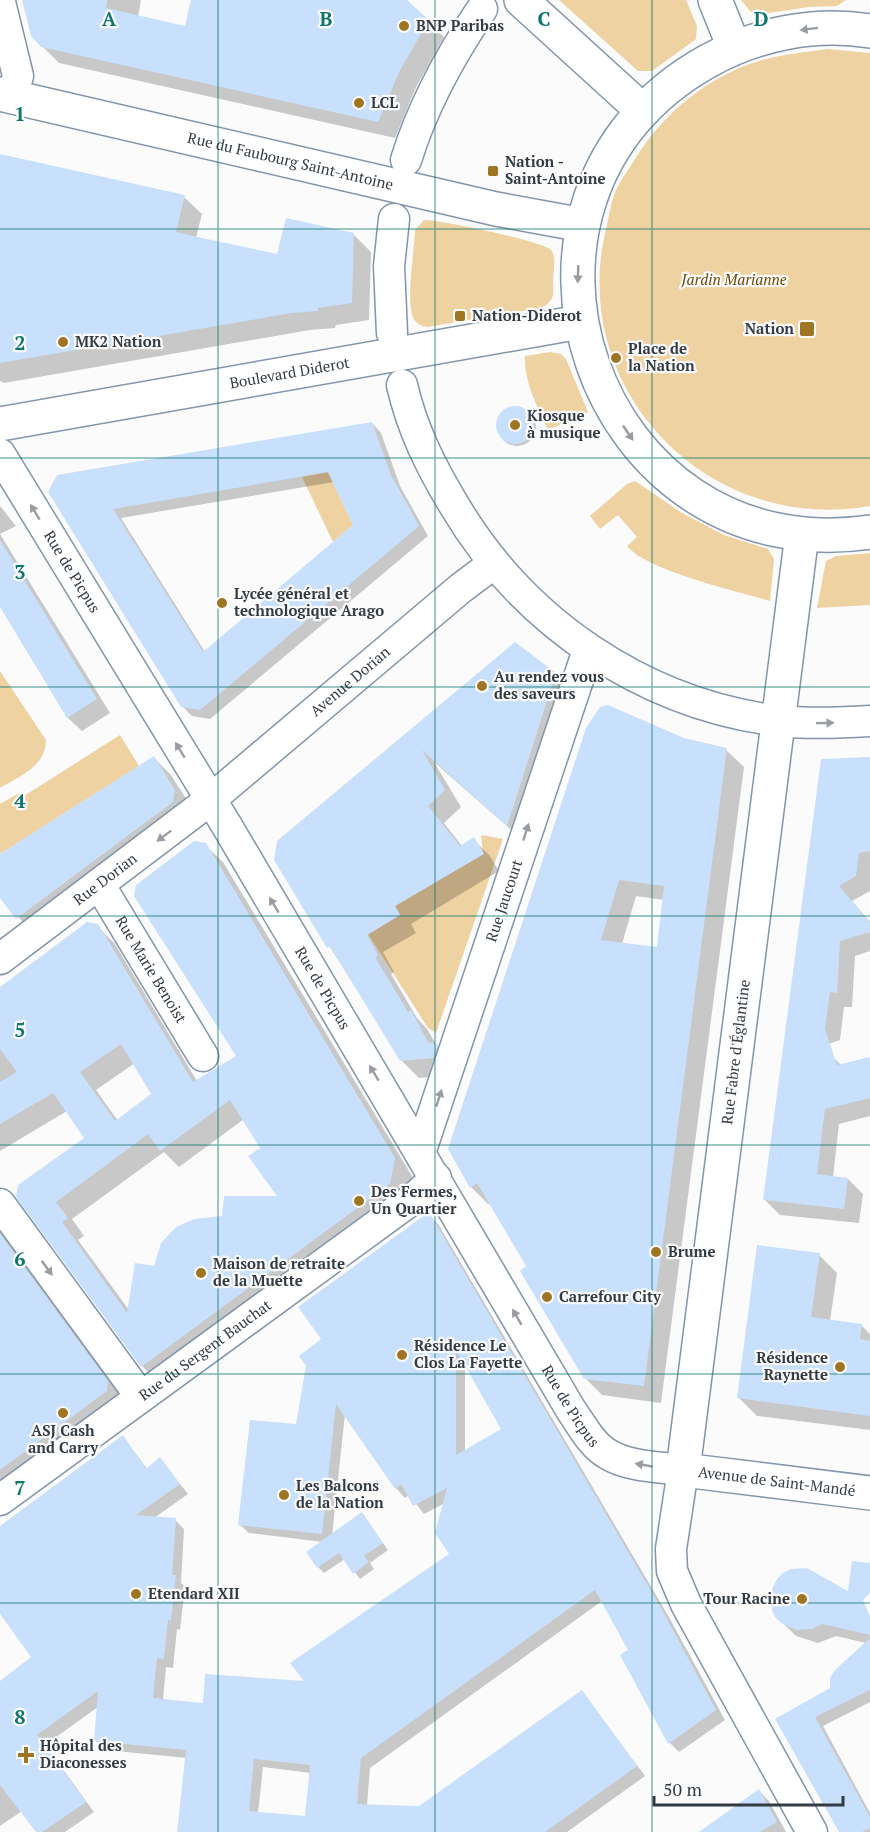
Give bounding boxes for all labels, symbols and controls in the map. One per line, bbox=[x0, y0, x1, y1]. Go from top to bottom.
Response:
text: A bbox=[102, 5, 117, 32]
text: B bbox=[320, 5, 333, 32]
text: C bbox=[537, 5, 551, 32]
text: D bbox=[754, 5, 768, 32]
place label: BNP Paribas bbox=[416, 15, 504, 35]
marker: BNP Paribas bbox=[397, 19, 411, 33]
one-way arrow bbox=[799, 25, 818, 34]
place label: LCL bbox=[371, 92, 398, 112]
marker: LCL bbox=[352, 96, 366, 110]
text: 1 bbox=[14, 100, 26, 127]
street label: Rue du Faubourg Saint-Antoine bbox=[186, 127, 395, 194]
place label: Nation - Saint-Antoine bbox=[505, 151, 606, 188]
marker: Nation - Saint-Antoine bbox=[486, 164, 500, 178]
one-way arrow bbox=[573, 264, 583, 283]
park label: Jardin Marianne bbox=[680, 269, 787, 289]
place label: Nation-Diderot bbox=[472, 305, 582, 325]
marker: Nation-Diderot bbox=[453, 309, 467, 323]
place label: Nation bbox=[745, 318, 794, 338]
marker: Nation bbox=[798, 320, 816, 338]
text: 2 bbox=[14, 329, 26, 356]
place label: MK2 Nation bbox=[75, 331, 162, 351]
marker: MK2 Nation bbox=[56, 335, 70, 349]
place label: Place de la Nation bbox=[628, 338, 695, 375]
marker: Place de la Nation bbox=[609, 351, 623, 365]
street label: Boulevard Diderot bbox=[228, 352, 351, 392]
place label: Kiosque à musique bbox=[527, 405, 601, 442]
marker: Kiosque à musique bbox=[508, 418, 522, 432]
one-way arrow bbox=[622, 424, 634, 440]
one-way arrow bbox=[29, 504, 40, 520]
street label: Rue de Picpus bbox=[40, 526, 105, 616]
text: 3 bbox=[14, 558, 26, 585]
place label: Lycée général et technologique Arago bbox=[234, 583, 384, 620]
marker: Lycée général et technologique Arago bbox=[215, 596, 229, 610]
street label: Avenue Dorian bbox=[306, 641, 394, 720]
place label: Au rendez vous des saveurs bbox=[494, 666, 604, 703]
marker: Au rendez vous des saveurs bbox=[475, 679, 489, 693]
one-way arrow bbox=[815, 718, 834, 728]
one-way arrow bbox=[174, 742, 185, 758]
text: 4 bbox=[14, 787, 26, 814]
one-way arrow bbox=[522, 823, 532, 841]
one-way arrow bbox=[156, 830, 172, 842]
street label: Rue Dorian bbox=[69, 848, 141, 909]
street label: Rue Jaucourt bbox=[480, 856, 527, 944]
one-way arrow bbox=[269, 897, 280, 913]
street label: Rue Marie Benoist bbox=[111, 912, 192, 1027]
street label: Rue de Picpus bbox=[291, 943, 356, 1033]
street label: Rue Fabre d'Églantine bbox=[716, 978, 754, 1126]
text: 5 bbox=[14, 1016, 26, 1043]
one-way arrow bbox=[369, 1064, 379, 1081]
one-way arrow bbox=[435, 1088, 445, 1106]
place label: Des Fermes, Un Quartier bbox=[371, 1181, 457, 1218]
marker: Des Fermes, Un Quartier bbox=[352, 1194, 366, 1208]
place label: Brume bbox=[668, 1241, 715, 1261]
text: 6 bbox=[14, 1245, 26, 1272]
marker: Brume bbox=[649, 1245, 663, 1259]
place label: Maison de retraite de la Muette bbox=[213, 1253, 345, 1290]
one-way arrow bbox=[41, 1259, 53, 1275]
marker: Maison de retraite de la Muette bbox=[194, 1266, 208, 1280]
place label: Carrefour City bbox=[559, 1286, 662, 1306]
marker: Carrefour City bbox=[540, 1290, 554, 1304]
street label: Rue du Sergent Bauchat bbox=[134, 1294, 275, 1405]
one-way arrow bbox=[512, 1309, 523, 1325]
place label: Résidence Le Clos La Fayette bbox=[414, 1335, 522, 1372]
place label: Résidence Raynette bbox=[756, 1347, 828, 1384]
marker: Résidence Le Clos La Fayette bbox=[395, 1348, 409, 1362]
marker: Résidence Raynette bbox=[833, 1360, 847, 1374]
street label: Rue de Picpus bbox=[538, 1361, 604, 1451]
marker: ASJ Cash and Carry bbox=[56, 1406, 70, 1420]
place label: ASJ Cash and Carry bbox=[28, 1420, 99, 1457]
one-way arrow bbox=[634, 1460, 653, 1469]
street label: Avenue de Saint-Mandé bbox=[697, 1461, 857, 1500]
text: 7 bbox=[14, 1474, 26, 1501]
place label: Les Balcons de la Nation bbox=[296, 1475, 384, 1512]
marker: Les Balcons de la Nation bbox=[277, 1488, 291, 1502]
place label: Etendard XII bbox=[148, 1583, 240, 1603]
marker: Etendard XII bbox=[129, 1587, 143, 1601]
place label: Tour Racine bbox=[703, 1588, 790, 1608]
marker: Tour Racine bbox=[795, 1592, 809, 1606]
text: 8 bbox=[14, 1703, 26, 1730]
place label: Hôpital des Diaconesses bbox=[40, 1735, 127, 1772]
marker: Hôpital des Diaconesses bbox=[17, 1746, 35, 1764]
scale bar bbox=[654, 1769, 843, 1807]
text: 50 m bbox=[663, 1777, 703, 1801]

